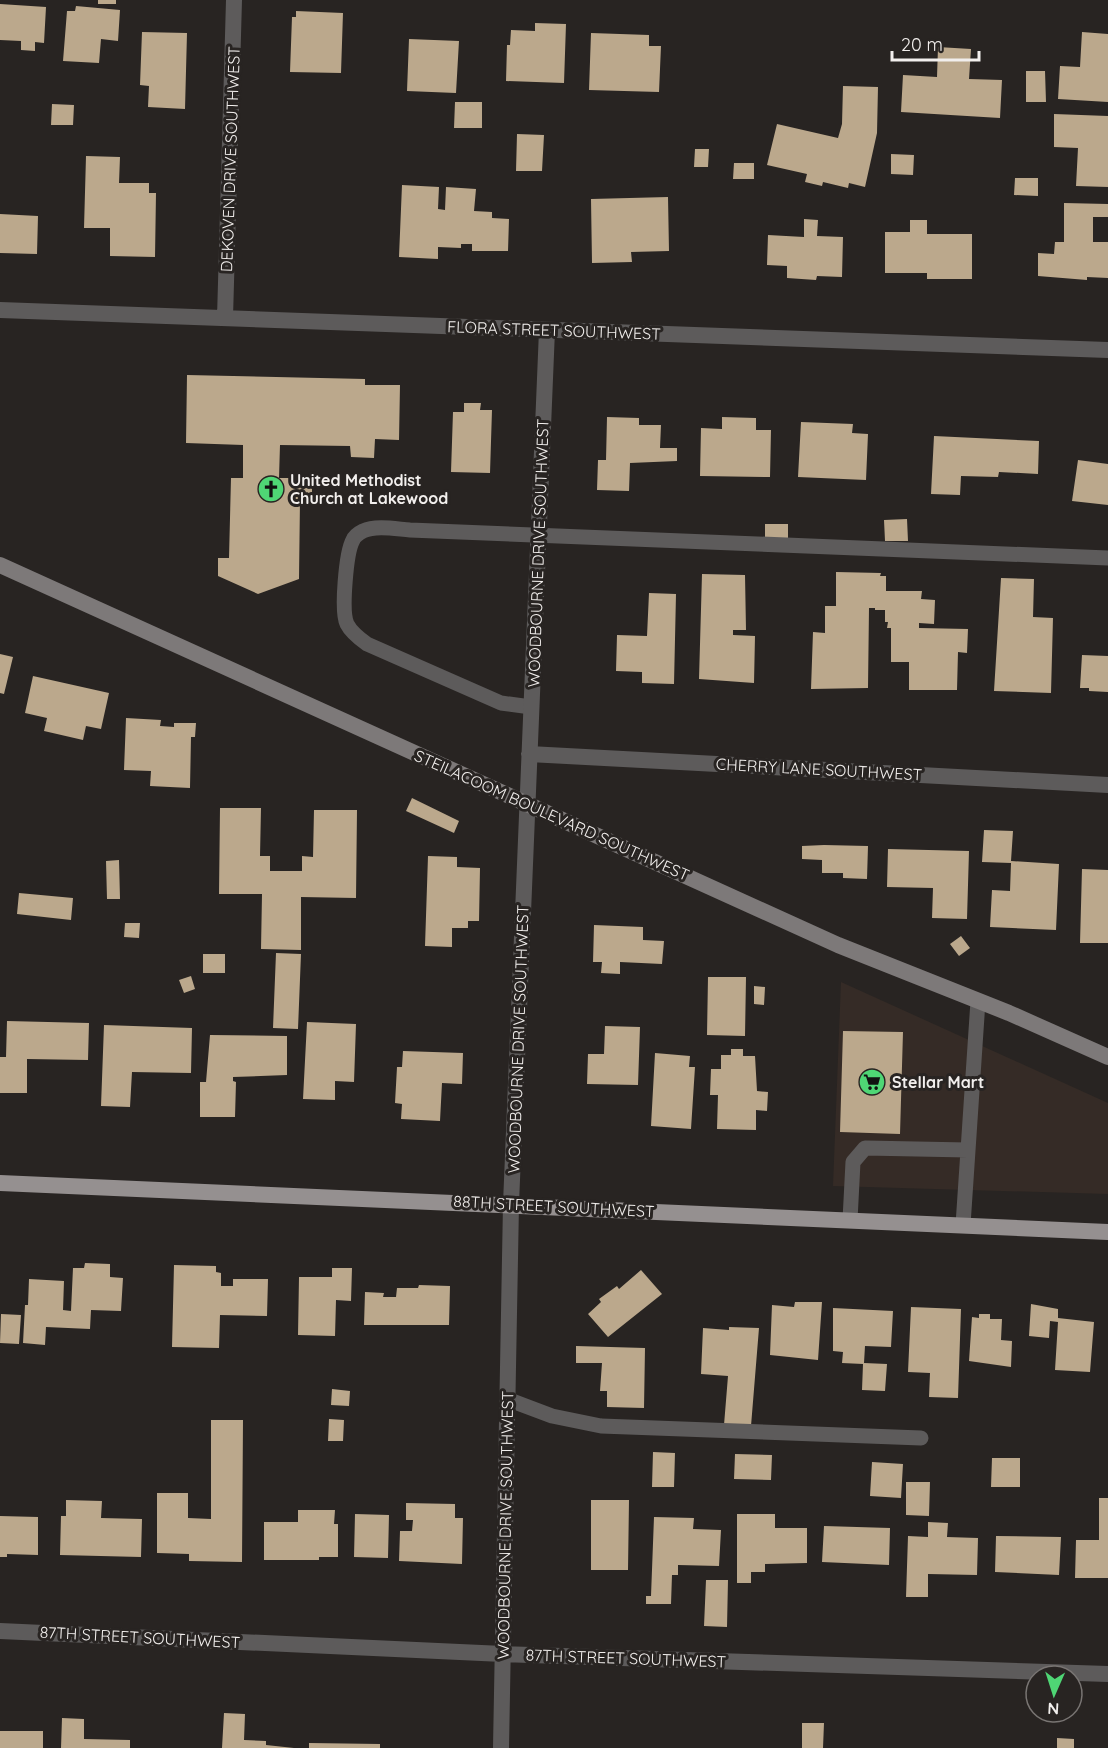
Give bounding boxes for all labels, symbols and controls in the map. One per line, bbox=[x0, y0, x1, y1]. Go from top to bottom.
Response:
scale bar bbox=[892, 24, 979, 62]
text: 20 m bbox=[901, 33, 943, 56]
street label: DEKOVEN DRIVE SOUTHWEST bbox=[216, 45, 244, 272]
street label: FLORA STREET SOUTHWEST bbox=[447, 316, 661, 344]
street label: WOODBOURNE DRIVE SOUTHWEST bbox=[523, 418, 553, 688]
place label: United Methodist Church at Lakewood bbox=[290, 470, 448, 508]
church icon: United Methodist Church at Lakewood bbox=[256, 474, 286, 504]
street label: STEILACOOM BOULEVARD SOUTHWEST bbox=[411, 745, 693, 885]
street label: CHERRY LANE SOUTHWEST bbox=[715, 754, 923, 784]
street label: WOODBOURNE DRIVE SOUTHWEST bbox=[503, 904, 533, 1174]
supermarket icon: Stellar Mart bbox=[857, 1067, 887, 1097]
place label: Stellar Mart bbox=[892, 1072, 984, 1092]
street label: 88TH STREET SOUTHWEST bbox=[453, 1191, 655, 1221]
street label: WOODBOURNE DRIVE SOUTHWEST bbox=[493, 1390, 517, 1659]
street label: 87TH STREET SOUTHWEST bbox=[39, 1622, 241, 1652]
street label: 87TH STREET SOUTHWEST bbox=[525, 1645, 727, 1672]
north arrow bbox=[1024, 1664, 1084, 1724]
text: N bbox=[1047, 1699, 1060, 1719]

